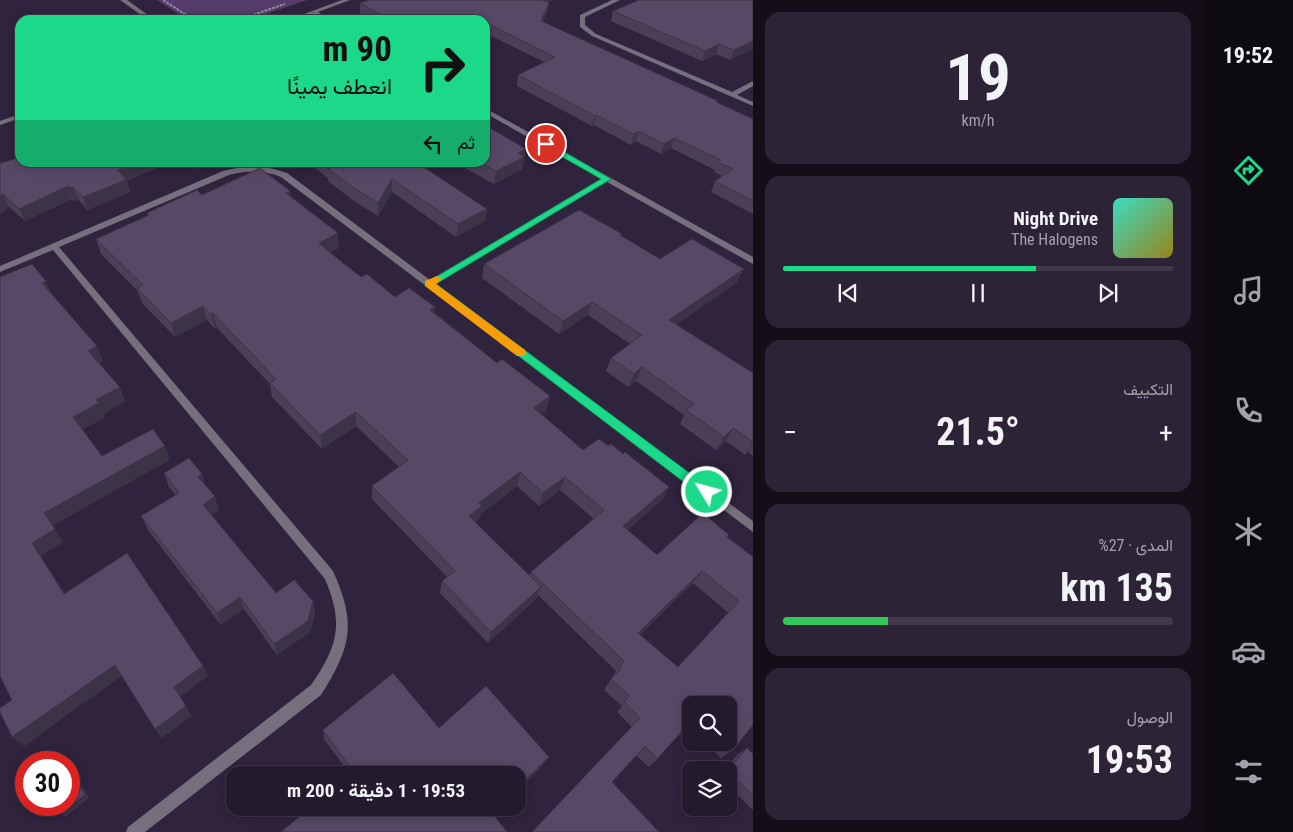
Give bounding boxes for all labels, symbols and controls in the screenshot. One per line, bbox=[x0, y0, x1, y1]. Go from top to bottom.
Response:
text: 90 m bbox=[323, 29, 392, 70]
icon: right bbox=[410, 35, 475, 100]
text: 19 bbox=[945, 40, 1011, 116]
text: 19:52 bbox=[1223, 43, 1273, 68]
text: انعطف يمينًا bbox=[287, 74, 392, 99]
text: km/h bbox=[962, 111, 994, 130]
pin bbox=[525, 123, 567, 165]
icon: left bbox=[419, 130, 447, 158]
icon: arrive bbox=[532, 130, 560, 158]
text: ثم bbox=[457, 131, 475, 154]
icon: directions bbox=[1231, 153, 1266, 188]
text: Night Drive bbox=[1013, 207, 1098, 230]
text: The Halogens bbox=[1011, 230, 1098, 249]
icon: music bbox=[1231, 273, 1266, 308]
icon: previous bbox=[834, 279, 862, 307]
icon: pause bbox=[964, 279, 992, 307]
icon: next bbox=[1094, 279, 1122, 307]
text: التكييف bbox=[1123, 380, 1173, 399]
icon: phone bbox=[1231, 393, 1266, 428]
text: 21.5° bbox=[936, 410, 1020, 454]
text: − bbox=[783, 416, 797, 449]
text: + bbox=[1159, 416, 1173, 449]
position arrow bbox=[680, 465, 732, 517]
icon: climate bbox=[1231, 514, 1266, 549]
text: المدى · 27% bbox=[1099, 536, 1173, 555]
text: 135 km bbox=[1060, 566, 1173, 610]
icon: car bbox=[1231, 634, 1266, 669]
map controls bbox=[682, 696, 737, 816]
button: search bbox=[682, 696, 737, 751]
text: الوصول bbox=[1127, 708, 1173, 727]
text: 19:53 bbox=[1086, 738, 1173, 782]
speed limit sign: 30 bbox=[15, 751, 80, 816]
icon: filters bbox=[1231, 754, 1266, 789]
button: layers bbox=[682, 761, 737, 816]
text: 19:53 · 1 دقيقة · 200 m bbox=[287, 779, 465, 802]

